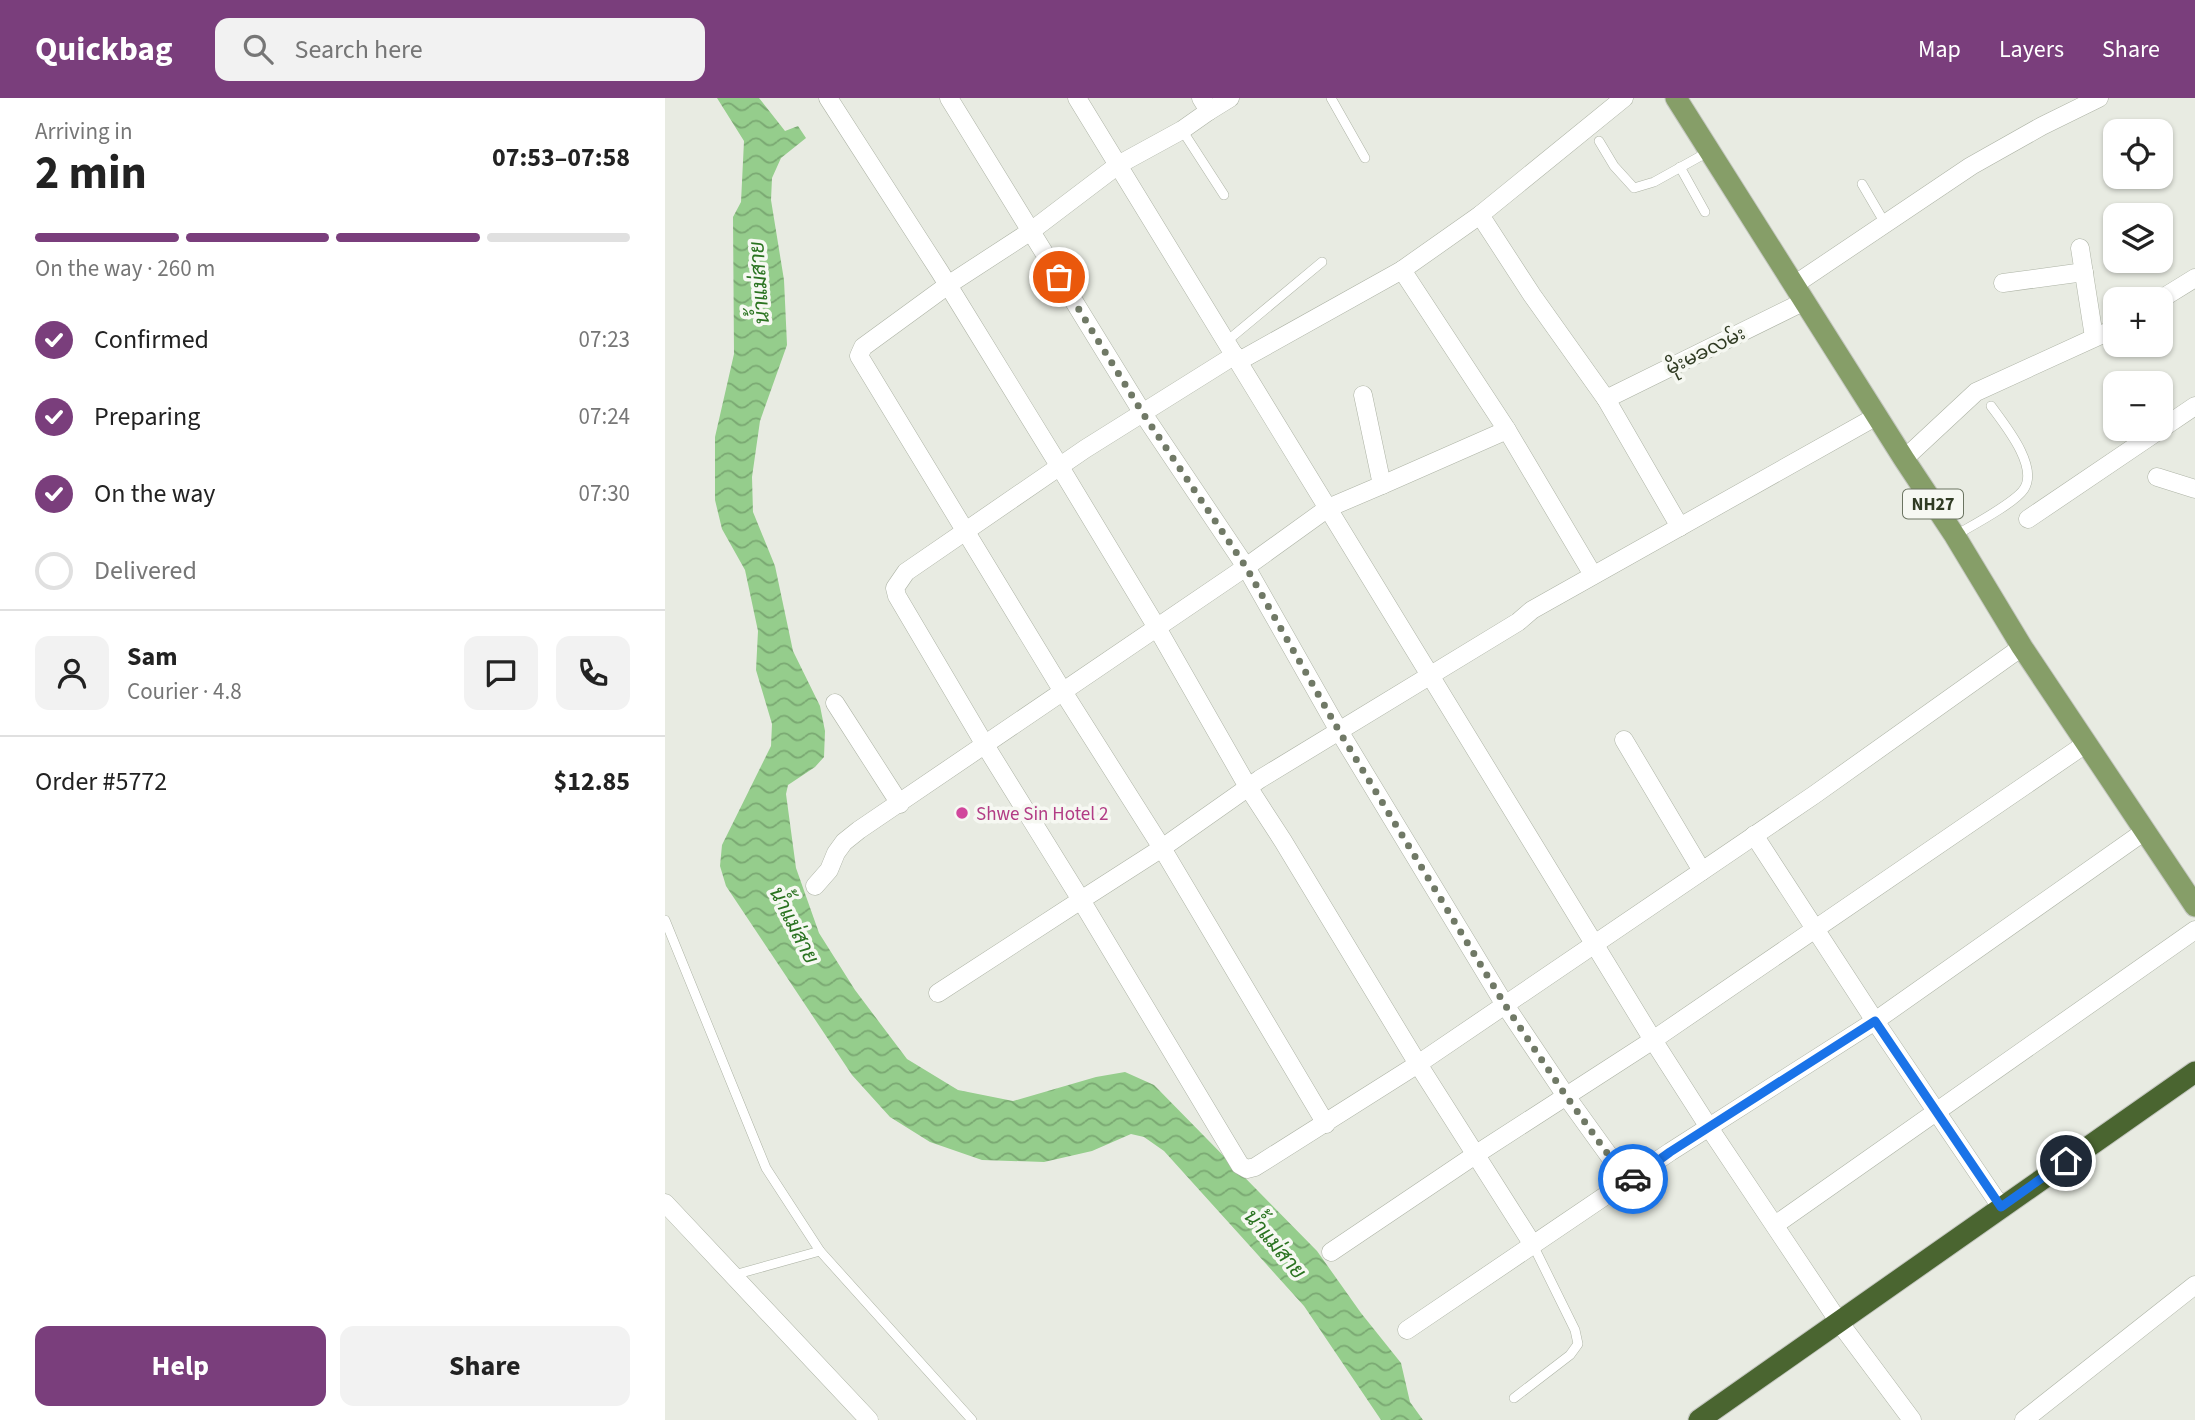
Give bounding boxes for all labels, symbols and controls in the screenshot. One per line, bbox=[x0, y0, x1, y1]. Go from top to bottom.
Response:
search box bbox=[215, 18, 705, 81]
text: Quickbag bbox=[35, 26, 173, 73]
icon: search bbox=[239, 30, 277, 68]
text: Search here bbox=[295, 31, 423, 68]
text: Map bbox=[1918, 32, 1961, 67]
text: Layers bbox=[1999, 32, 2064, 67]
text: Share bbox=[2102, 32, 2160, 67]
text: Arriving in bbox=[35, 115, 133, 148]
map controls bbox=[2103, 119, 2173, 441]
button: locate bbox=[2103, 119, 2173, 189]
text: 07:53–07:58 bbox=[492, 139, 630, 176]
text: 2 min bbox=[35, 141, 147, 206]
button: layers bbox=[2103, 203, 2173, 273]
water label: น้ำแม่สาย bbox=[738, 241, 777, 326]
pin bbox=[1029, 247, 1089, 307]
text: On the way · 260 m bbox=[35, 252, 215, 285]
icon: bag bbox=[1040, 258, 1078, 296]
button: + bbox=[2103, 287, 2173, 357]
street label: မိုးမခလမ်း bbox=[1660, 319, 1751, 384]
icon: check bbox=[35, 321, 73, 359]
text: Confirmed bbox=[94, 321, 209, 358]
text: 07:23 bbox=[579, 323, 630, 356]
button: − bbox=[2103, 371, 2173, 441]
icon: check bbox=[35, 398, 73, 436]
text: Preparing bbox=[94, 398, 200, 435]
text: 07:24 bbox=[579, 400, 630, 433]
icon: check bbox=[35, 475, 73, 513]
text: On the way bbox=[94, 475, 215, 512]
text: 07:30 bbox=[579, 477, 630, 510]
road number: NH27 bbox=[1903, 490, 1963, 518]
text: Delivered bbox=[94, 552, 197, 589]
button: person bbox=[35, 636, 109, 710]
button: chat bbox=[464, 636, 538, 710]
button: phone bbox=[556, 636, 630, 710]
text: Sam bbox=[127, 638, 177, 675]
text: Courier · 4.8 bbox=[127, 675, 242, 708]
text: Order #5772 bbox=[35, 763, 167, 800]
text: $12.85 bbox=[554, 763, 630, 800]
place label: Shwe Sin Hotel 2 bbox=[976, 801, 1108, 828]
marker: Shwe Sin Hotel 2 bbox=[954, 805, 970, 821]
water label: น้ำแม่สาย bbox=[762, 880, 829, 969]
pin bbox=[2036, 1131, 2096, 1191]
icon: home bbox=[2047, 1142, 2085, 1180]
courier bbox=[1598, 1144, 1668, 1214]
icon: car bbox=[1614, 1160, 1652, 1198]
water label: น้ำแม่สาย bbox=[1237, 1201, 1315, 1285]
button: Help bbox=[35, 1326, 326, 1406]
button: Share bbox=[340, 1326, 630, 1406]

